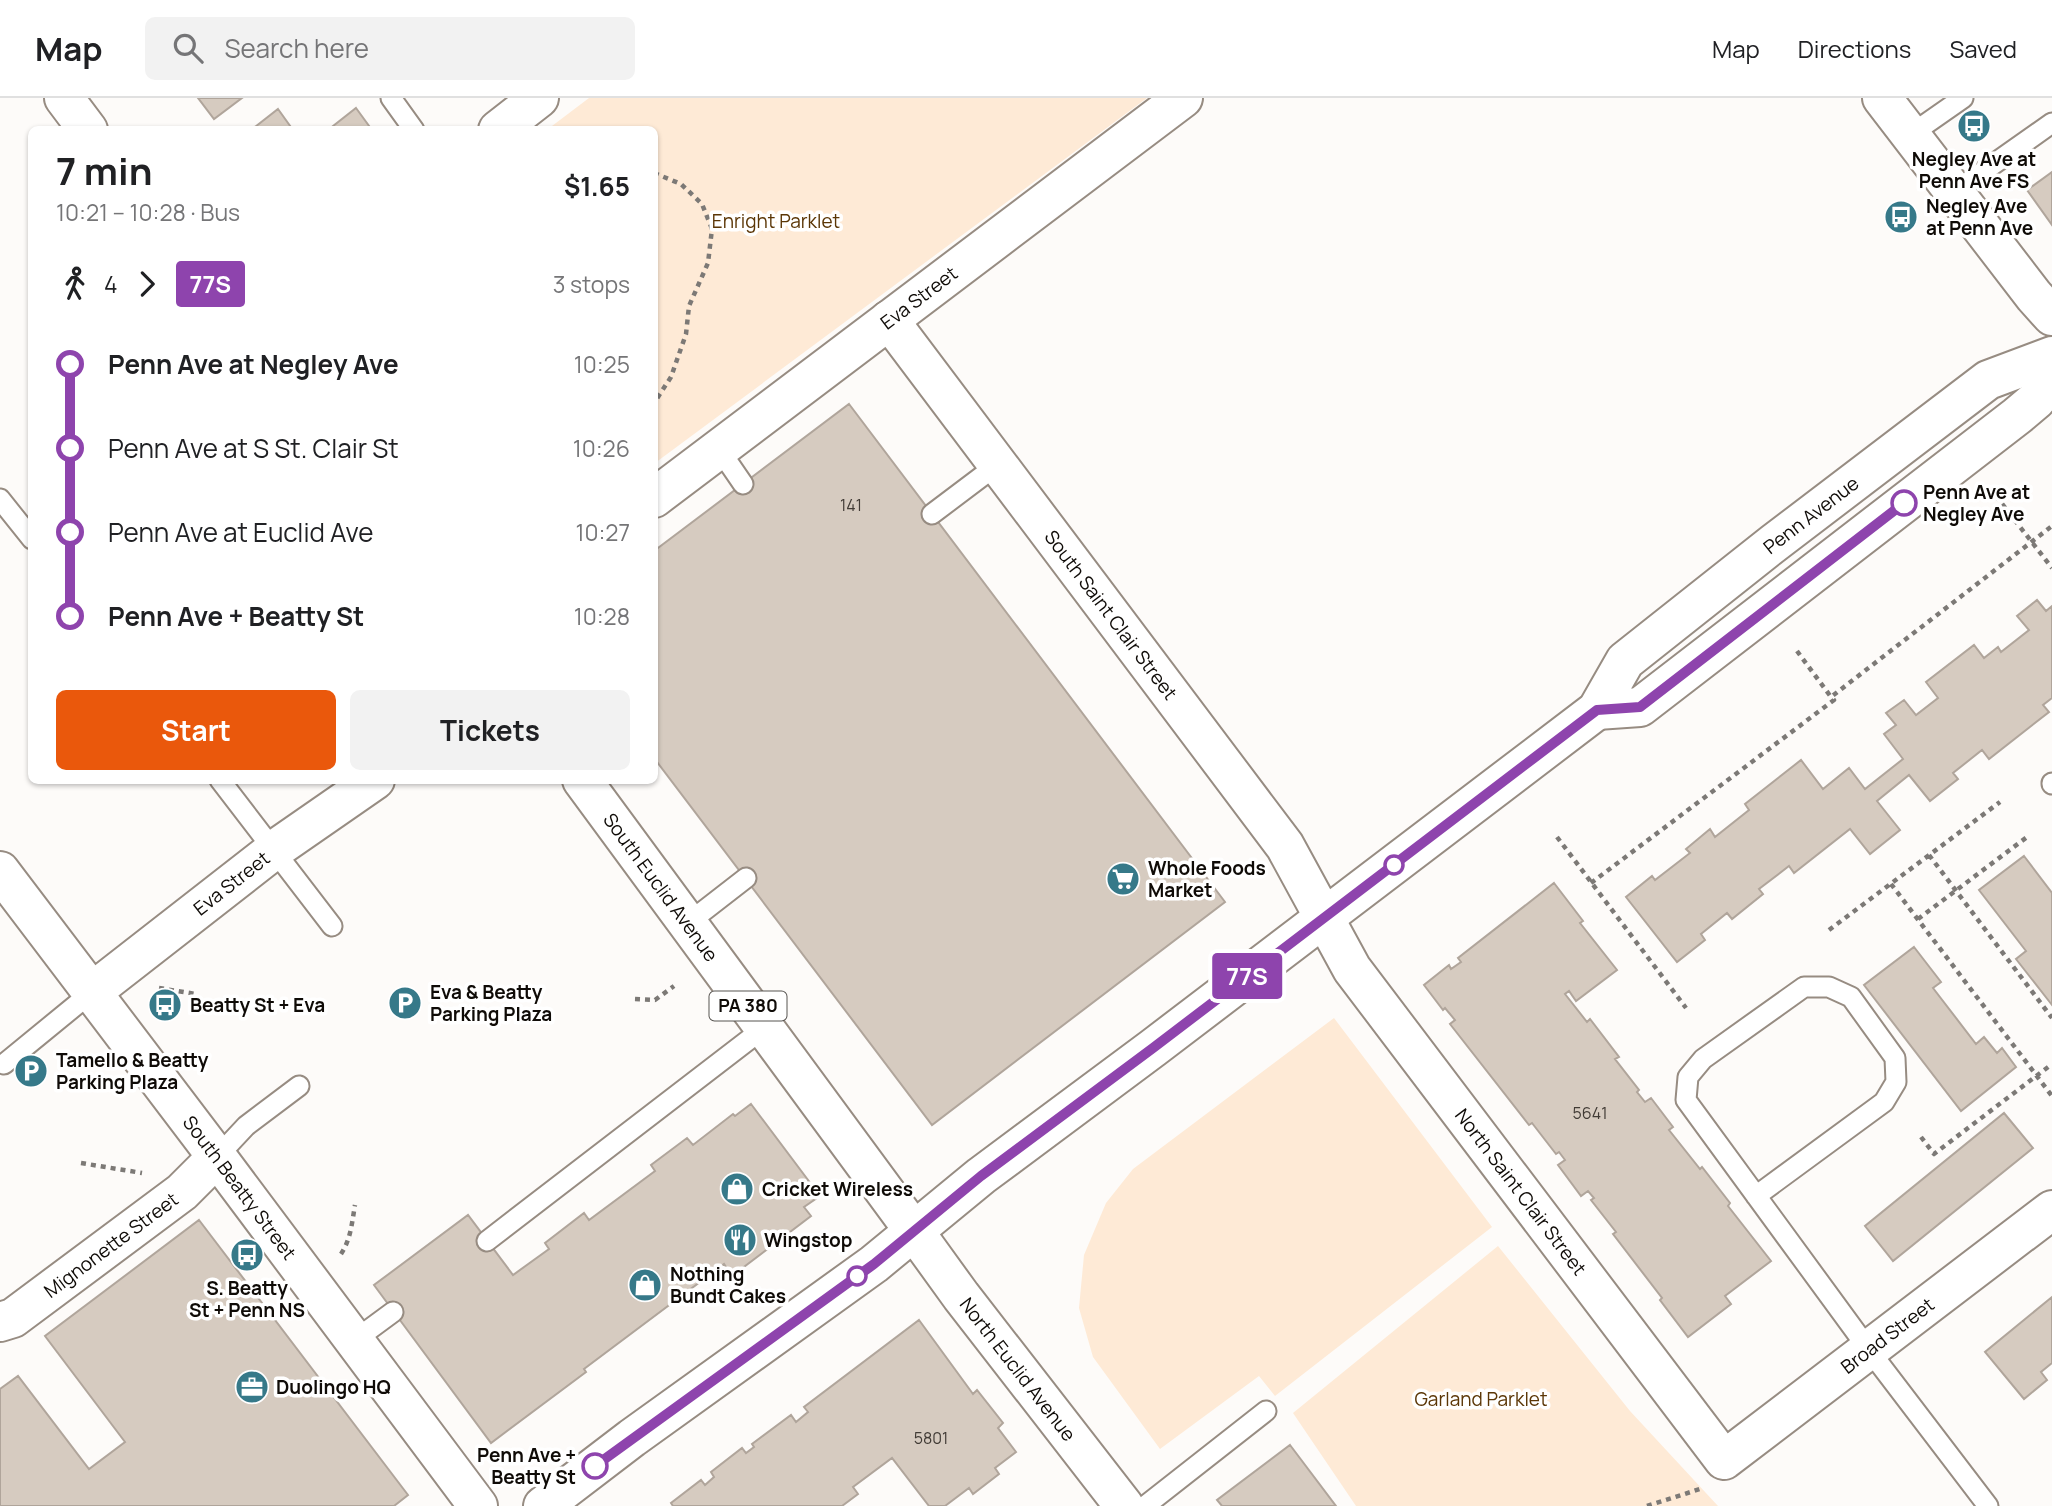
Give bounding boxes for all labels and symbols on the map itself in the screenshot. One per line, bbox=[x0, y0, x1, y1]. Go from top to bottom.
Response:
bus stop icon: Negley Ave at Penn Ave FS bbox=[1955, 107, 1993, 145]
place label: Negley Ave at Penn Ave FS bbox=[1912, 146, 2036, 194]
place label: Negley Ave at Penn Ave bbox=[1926, 193, 2033, 241]
bus stop icon: Negley Ave at Penn Ave bbox=[1882, 198, 1920, 236]
park label: Enright Parklet bbox=[712, 208, 840, 234]
street label: Eva Street bbox=[875, 260, 963, 335]
street label: Penn Avenue bbox=[1758, 470, 1864, 560]
place label: Penn Ave at Negley Ave bbox=[1923, 479, 2030, 527]
marker: Penn Ave at Negley Ave bbox=[1891, 490, 1917, 516]
house number: 141 bbox=[840, 494, 862, 516]
street label: South Saint Clair Street bbox=[1039, 525, 1183, 705]
street label: South Euclid Avenue bbox=[597, 808, 724, 967]
street label: Eva Street bbox=[188, 845, 275, 921]
place label: Whole Foods Market bbox=[1148, 855, 1266, 903]
unlabelled marker bbox=[1384, 855, 1404, 875]
supermarket icon: Whole Foods Market bbox=[1104, 860, 1142, 898]
line badge: 77S bbox=[1207, 953, 1287, 999]
place label: Eva & Beatty Parking Plaza bbox=[430, 979, 552, 1027]
parking icon: Eva & Beatty Parking Plaza bbox=[386, 984, 424, 1022]
bus stop icon: Beatty St + Eva bbox=[146, 986, 184, 1024]
place label: Beatty St + Eva bbox=[190, 992, 325, 1018]
road number: PA 380 bbox=[710, 992, 786, 1021]
place label: Tamello & Beatty Parking Plaza bbox=[56, 1047, 209, 1095]
parking icon: Tamello & Beatty Parking Plaza bbox=[12, 1052, 50, 1090]
house number: 5641 bbox=[1573, 1102, 1607, 1124]
street label: North Saint Clair Street bbox=[1449, 1103, 1592, 1281]
street label: South Beatty Street bbox=[177, 1110, 302, 1265]
shop icon: Cricket Wireless bbox=[718, 1170, 756, 1208]
place label: Cricket Wireless bbox=[762, 1176, 913, 1202]
street label: Mignonette Street bbox=[39, 1186, 184, 1303]
restaurant icon: Wingstop bbox=[721, 1221, 759, 1259]
place label: Wingstop bbox=[764, 1227, 853, 1253]
bus stop icon: S. Beatty St + Penn NS bbox=[228, 1236, 266, 1274]
place label: Nothing Bundt Cakes bbox=[670, 1261, 786, 1309]
shop icon: Nothing Bundt Cakes bbox=[626, 1266, 664, 1304]
unlabelled marker bbox=[847, 1266, 867, 1286]
place label: S. Beatty St + Penn NS bbox=[189, 1275, 305, 1323]
street label: Broad Street bbox=[1835, 1291, 1940, 1379]
street label: North Euclid Avenue bbox=[954, 1292, 1082, 1447]
office icon: Duolingo HQ bbox=[233, 1368, 271, 1406]
place label: Duolingo HQ bbox=[276, 1374, 391, 1400]
park label: Garland Parklet bbox=[1414, 1386, 1548, 1412]
house number: 5801 bbox=[914, 1427, 948, 1449]
place label: Penn Ave + Beatty St bbox=[477, 1442, 576, 1490]
marker: Penn Ave + Beatty St bbox=[582, 1453, 608, 1479]

